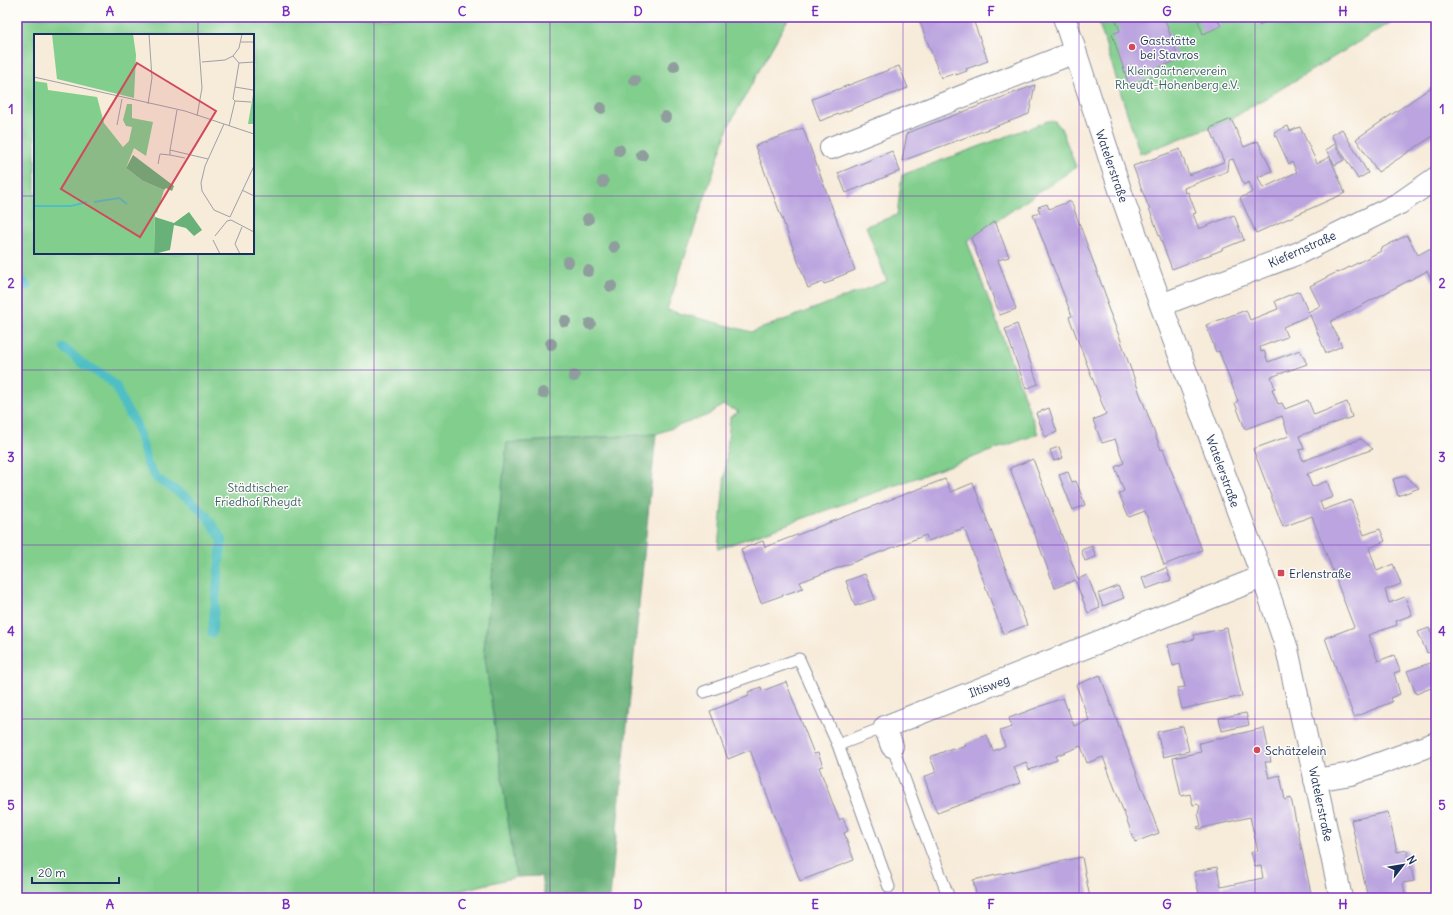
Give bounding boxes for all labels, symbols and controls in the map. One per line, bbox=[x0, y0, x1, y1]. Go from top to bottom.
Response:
text: A bbox=[106, 3, 115, 20]
text: B bbox=[282, 3, 291, 20]
text: C bbox=[458, 3, 467, 20]
text: D bbox=[633, 3, 643, 20]
text: E bbox=[811, 3, 819, 20]
text: F bbox=[987, 3, 995, 20]
text: G bbox=[1162, 3, 1172, 20]
text: H bbox=[1338, 3, 1348, 20]
place label: Gaststätte bei Stavros bbox=[1140, 33, 1199, 62]
inset map bbox=[34, 34, 254, 254]
marker: Gaststätte bei Stavros bbox=[1127, 42, 1137, 52]
park label: Kleingärtnerverein Rheydt-Hohenberg e.V. bbox=[1115, 63, 1239, 92]
text: 1 bbox=[8, 101, 14, 118]
text: 1 bbox=[1439, 101, 1445, 118]
street label: Watelerstraße bbox=[1093, 128, 1131, 204]
street label: Kiefernstraße bbox=[1266, 227, 1338, 271]
text: 2 bbox=[7, 275, 15, 292]
text: 2 bbox=[1438, 275, 1446, 292]
street label: Watelerstraße bbox=[1203, 433, 1243, 509]
text: 3 bbox=[7, 449, 15, 466]
text: 3 bbox=[1438, 449, 1446, 466]
park label: Städtischer Friedhof Rheydt bbox=[215, 480, 301, 509]
place label: Erlenstraße bbox=[1289, 566, 1351, 581]
marker: Erlenstraße bbox=[1276, 568, 1286, 578]
text: 4 bbox=[7, 623, 15, 640]
text: 4 bbox=[1438, 623, 1446, 640]
street label: Iltisweg bbox=[966, 671, 1012, 701]
place label: Schätzelein bbox=[1265, 743, 1326, 758]
marker: Schätzelein bbox=[1252, 745, 1262, 755]
street label: Watelerstraße bbox=[1306, 765, 1336, 843]
text: 5 bbox=[7, 797, 15, 814]
text: 5 bbox=[1438, 797, 1446, 814]
north arrow bbox=[1383, 845, 1423, 885]
text: N bbox=[1404, 853, 1420, 867]
scale bar bbox=[32, 859, 119, 885]
text: 20 m bbox=[38, 865, 66, 880]
text: A bbox=[106, 896, 115, 913]
text: B bbox=[282, 896, 291, 913]
text: C bbox=[458, 896, 467, 913]
text: D bbox=[633, 896, 643, 913]
text: E bbox=[811, 896, 819, 913]
text: F bbox=[987, 896, 995, 913]
text: G bbox=[1162, 896, 1172, 913]
text: H bbox=[1338, 896, 1348, 913]

